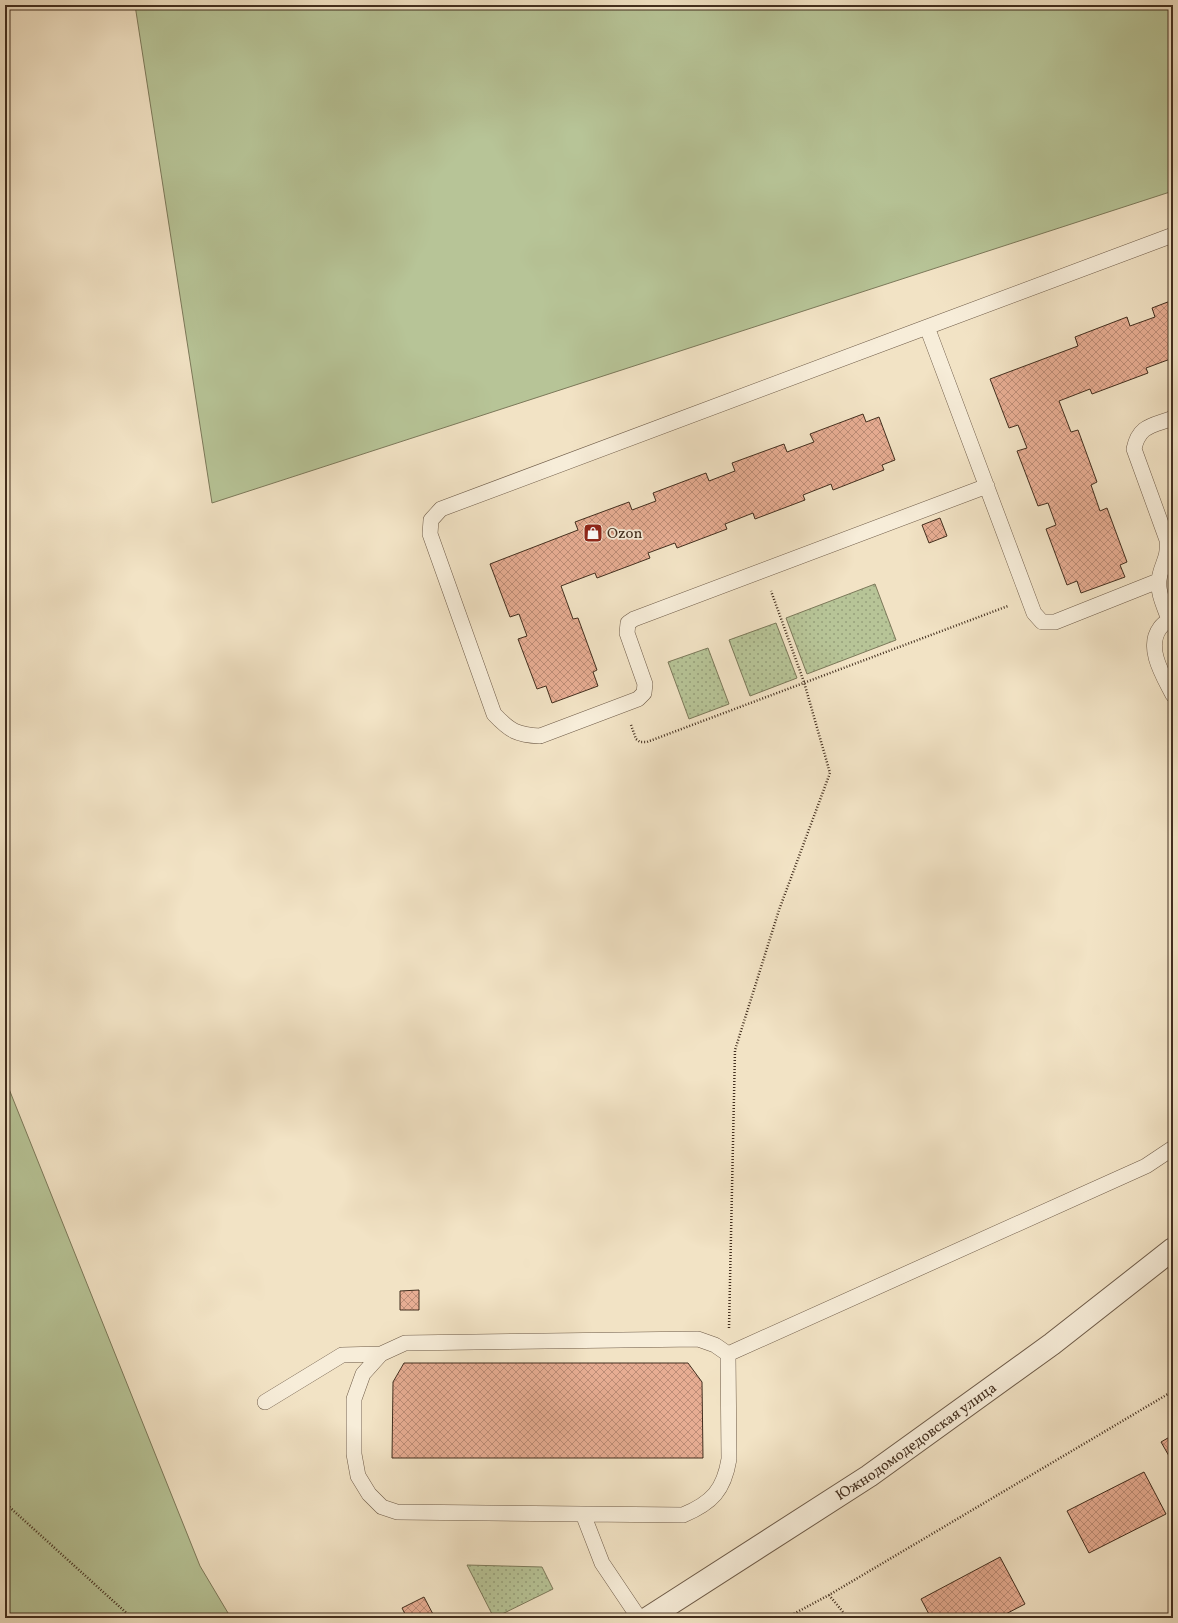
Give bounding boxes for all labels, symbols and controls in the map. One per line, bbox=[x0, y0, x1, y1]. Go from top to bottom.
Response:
shop icon: Ozon bbox=[582, 522, 604, 544]
place label: Ozon bbox=[607, 524, 642, 545]
street label: Южнодомодедовская улица bbox=[832, 1378, 1002, 1507]

